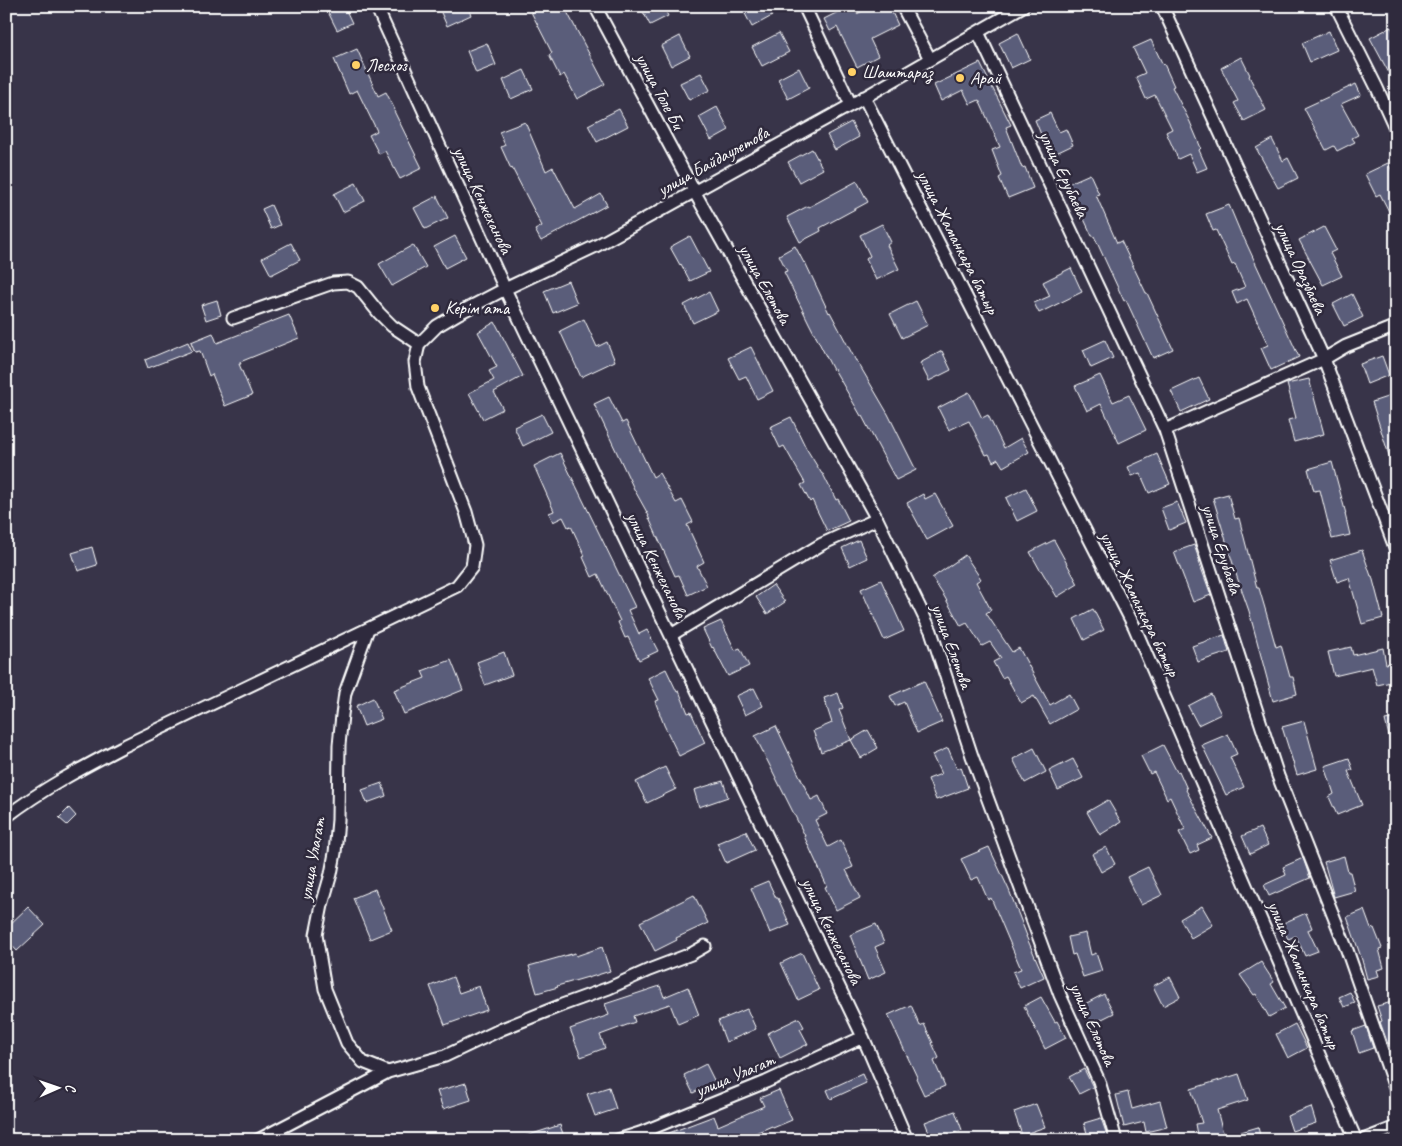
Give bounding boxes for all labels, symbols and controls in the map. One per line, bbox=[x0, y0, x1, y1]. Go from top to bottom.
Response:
street label: улица Толе Би bbox=[630, 48, 690, 134]
place label: Лесхоз bbox=[366, 54, 408, 76]
marker: Лесхоз bbox=[350, 59, 362, 71]
place label: Шаштараз bbox=[862, 61, 934, 84]
marker: Шаштараз bbox=[846, 66, 858, 78]
place label: Арай bbox=[970, 67, 1003, 89]
marker: Арай bbox=[954, 72, 966, 84]
street label: улица Байдаулетова bbox=[653, 120, 774, 201]
street label: улица Ерубаева bbox=[1034, 126, 1094, 222]
street label: улица Кенжеханова bbox=[448, 142, 518, 259]
street label: улица Жаманкара батыр bbox=[912, 165, 1004, 319]
street label: улица Оразбаева bbox=[1269, 218, 1332, 319]
street label: улица Елетова bbox=[733, 239, 797, 329]
place label: Керім ата bbox=[445, 297, 511, 319]
marker: Керім ата bbox=[429, 302, 441, 314]
street label: улица Ерубаева bbox=[1197, 500, 1247, 598]
street label: улица Кенжеханова bbox=[621, 507, 693, 624]
street label: улица Жаманкара батыр bbox=[1095, 527, 1185, 681]
street label: улица Елетова bbox=[926, 600, 978, 693]
street label: улица Улагат bbox=[294, 815, 330, 903]
street label: улица Кенжеханова bbox=[796, 873, 868, 990]
street label: улица Жаманкара батыр bbox=[1262, 897, 1346, 1053]
street label: улица Елетова bbox=[1065, 978, 1122, 1070]
street label: улица Улагат bbox=[691, 1048, 779, 1102]
north arrow bbox=[32, 1064, 82, 1114]
text: С bbox=[62, 1084, 79, 1093]

